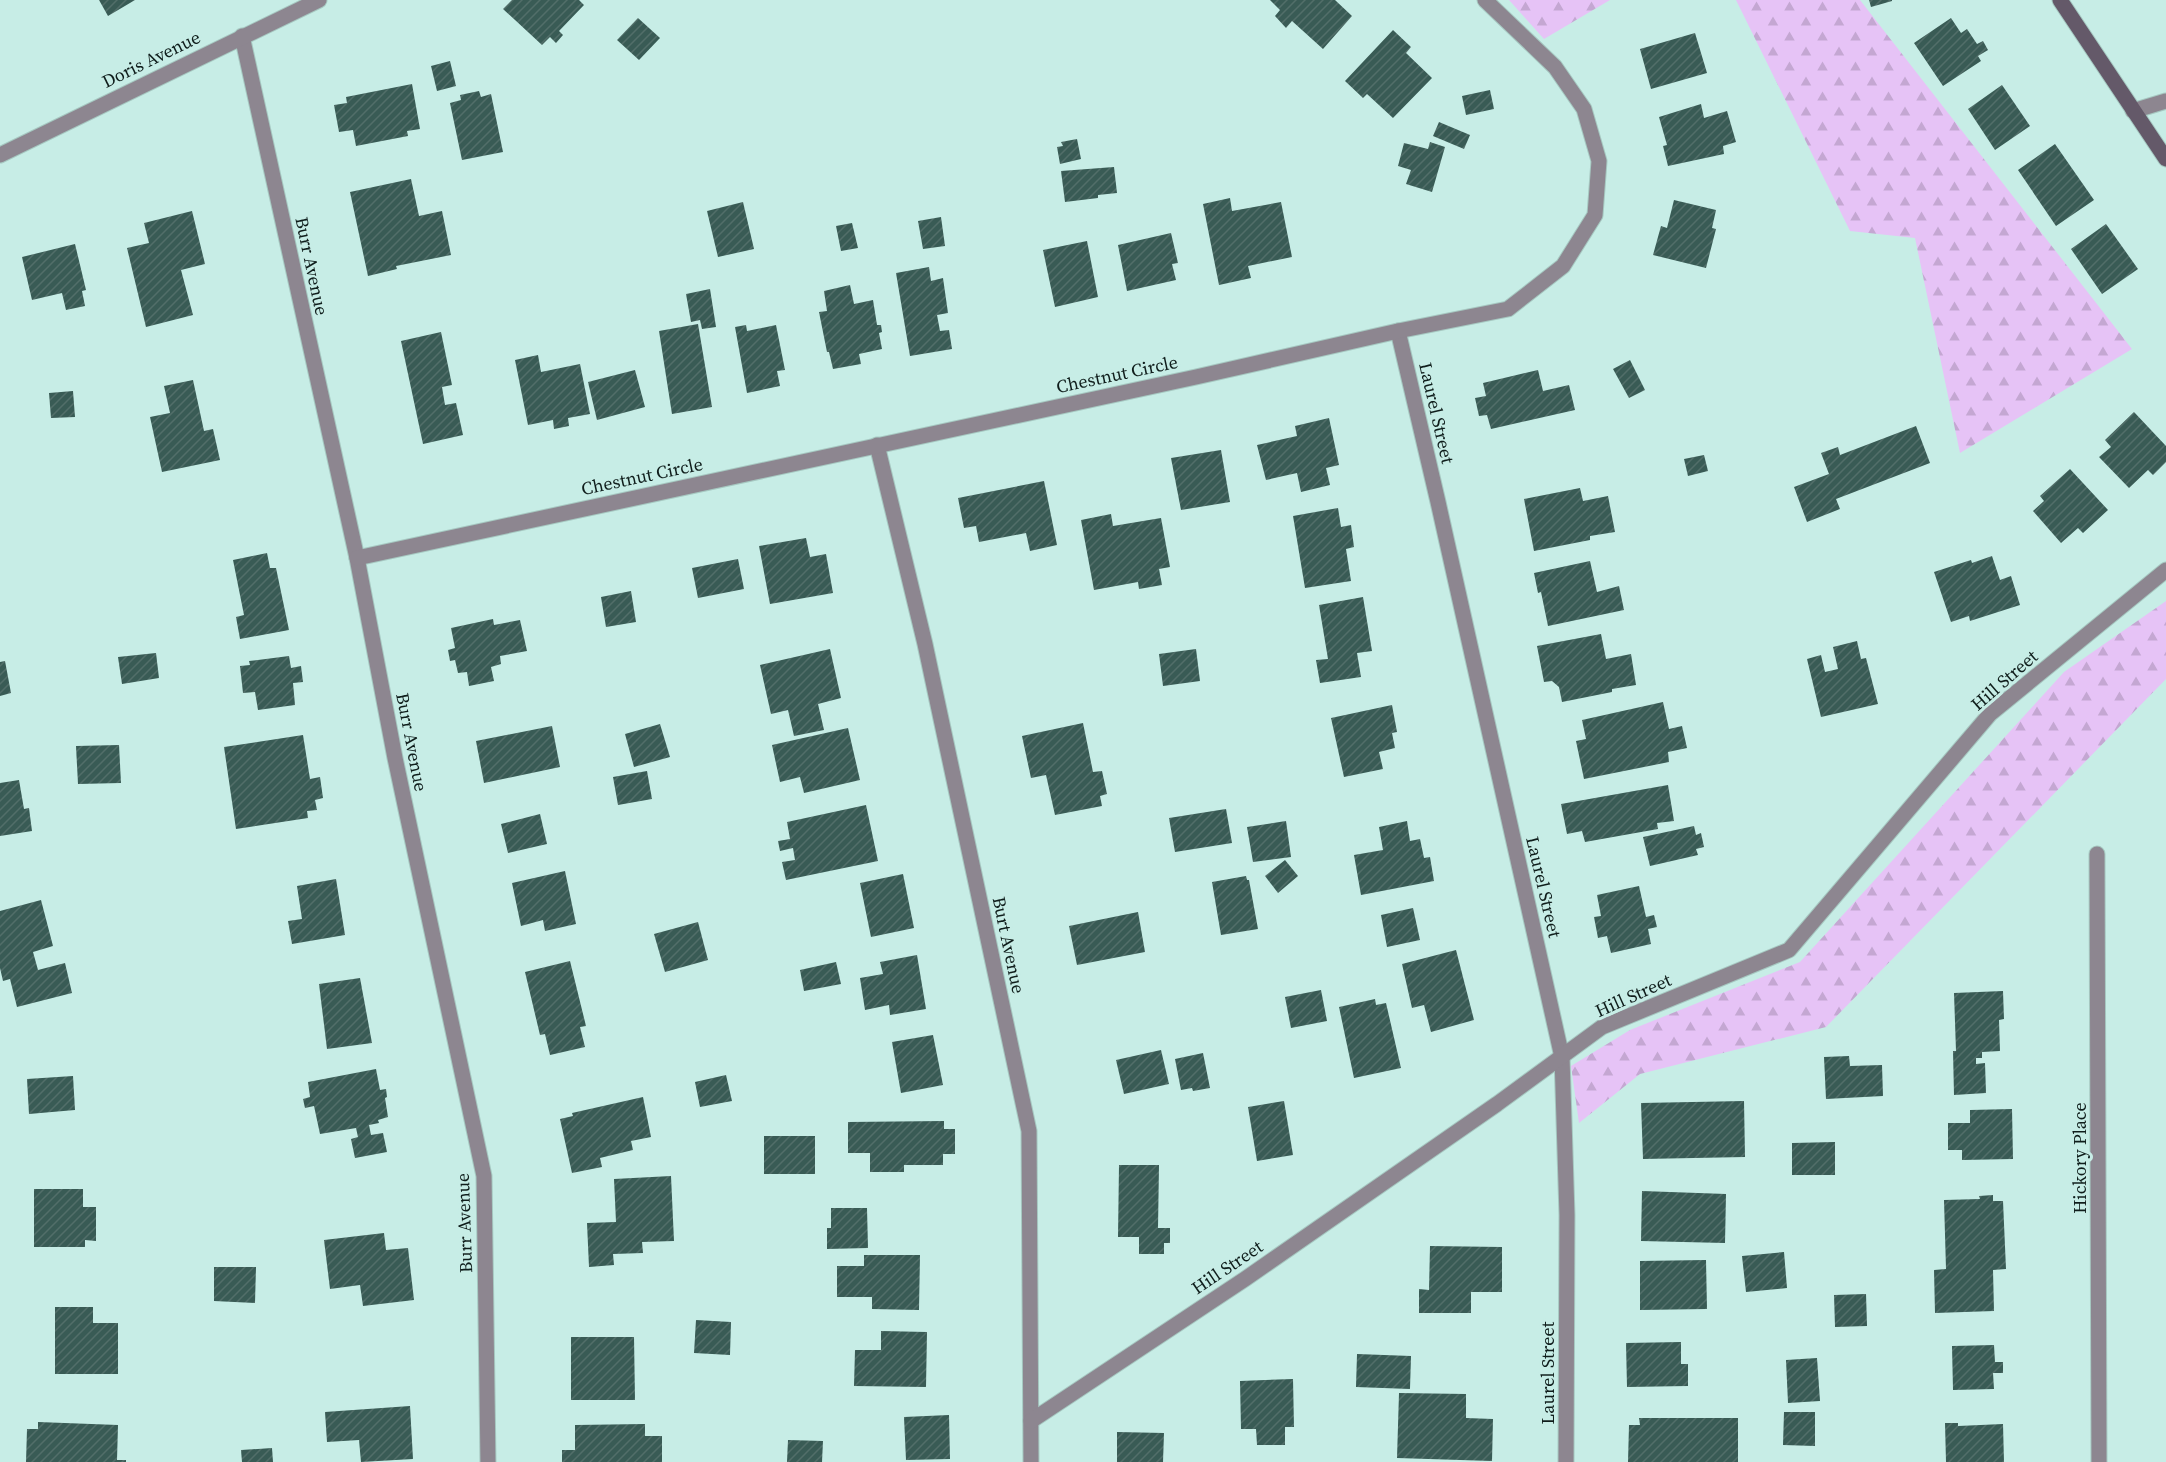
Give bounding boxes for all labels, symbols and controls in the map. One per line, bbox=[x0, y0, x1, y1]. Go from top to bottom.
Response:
street label: Doris Avenue bbox=[98, 24, 204, 94]
street label: Burr Avenue bbox=[289, 215, 335, 317]
street label: Chestnut Circle bbox=[1054, 349, 1180, 399]
street label: Laurel Street bbox=[1413, 360, 1461, 466]
street label: Chestnut Circle bbox=[579, 451, 705, 501]
street label: Hill Street bbox=[1965, 644, 2043, 716]
street label: Burr Avenue bbox=[390, 691, 434, 793]
street label: Laurel Street bbox=[1520, 834, 1568, 940]
street label: Burt Avenue bbox=[987, 894, 1031, 996]
street label: Hill Street bbox=[1591, 967, 1675, 1023]
street label: Hickory Place bbox=[2067, 1102, 2092, 1214]
street label: Burr Avenue bbox=[450, 1173, 478, 1273]
street label: Hill Street bbox=[1186, 1234, 1268, 1300]
street label: Laurel Street bbox=[1535, 1321, 1560, 1424]

